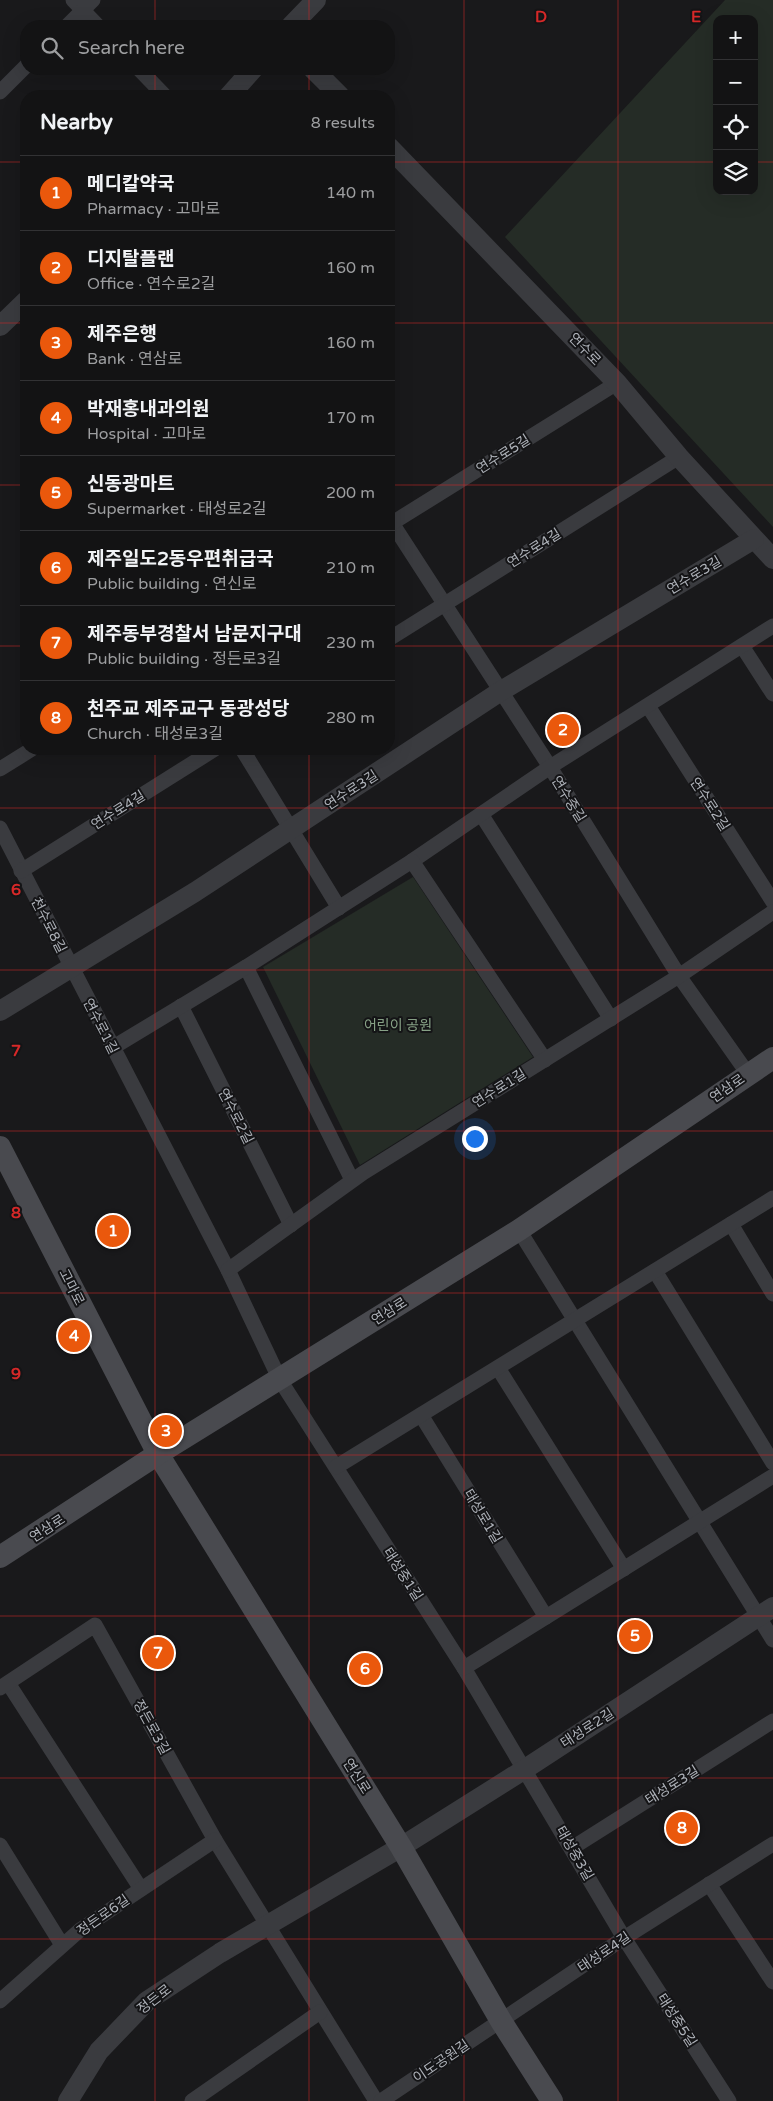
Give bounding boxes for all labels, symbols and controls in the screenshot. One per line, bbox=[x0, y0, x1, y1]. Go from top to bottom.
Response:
text: D bbox=[535, 7, 547, 27]
text: E bbox=[691, 7, 701, 27]
map controls bbox=[713, 15, 758, 195]
button: + bbox=[713, 15, 758, 60]
search box bbox=[20, 20, 395, 75]
icon: search bbox=[38, 34, 66, 62]
text: Search here bbox=[78, 37, 185, 59]
button: − bbox=[713, 60, 758, 105]
button: locate bbox=[713, 105, 758, 150]
text: Nearby bbox=[40, 110, 113, 135]
text: 8 results bbox=[311, 113, 375, 133]
button: layers bbox=[713, 150, 758, 195]
text: 메디칼약국 bbox=[87, 173, 174, 195]
text: 1 bbox=[51, 183, 61, 203]
text: 140 m bbox=[326, 183, 375, 203]
text: Pharmacy · 고마로 bbox=[87, 199, 220, 219]
text: 디지탈플랜 bbox=[87, 248, 174, 270]
text: 2 bbox=[51, 258, 61, 278]
text: 160 m bbox=[326, 258, 375, 278]
text: Office · 연수로2길 bbox=[87, 274, 215, 294]
text: 제주은행 bbox=[87, 323, 157, 345]
street label: 연수로 bbox=[565, 330, 604, 369]
text: 3 bbox=[51, 333, 61, 353]
text: 160 m bbox=[326, 333, 375, 353]
text: Bank · 연삼로 bbox=[87, 349, 182, 369]
text: 박재홍내과의원 bbox=[87, 398, 209, 420]
text: 4 bbox=[51, 408, 61, 428]
text: 170 m bbox=[326, 408, 375, 428]
text: Hospital · 고마로 bbox=[87, 424, 206, 444]
street label: 연수로5길 bbox=[473, 431, 533, 478]
text: 신동광마트 bbox=[87, 473, 174, 495]
text: 5 bbox=[51, 483, 61, 503]
text: 200 m bbox=[326, 483, 375, 503]
text: Supermarket · 태성로2길 bbox=[87, 499, 267, 519]
street label: 연수로4길 bbox=[504, 525, 564, 572]
text: 제주일도2동우편취급국 bbox=[87, 548, 274, 570]
street label: 연수로3길 bbox=[664, 553, 724, 598]
text: 6 bbox=[51, 558, 61, 578]
text: 210 m bbox=[326, 558, 375, 578]
text: Public building · 연신로 bbox=[87, 574, 257, 594]
text: 제주동부경찰서 남문지구대 bbox=[87, 623, 302, 645]
text: 7 bbox=[51, 633, 61, 653]
text: 230 m bbox=[326, 633, 375, 653]
text: Public building · 정든로3길 bbox=[87, 649, 281, 669]
text: 천주교 제주교구 동광성당 bbox=[87, 698, 289, 720]
text: 8 bbox=[51, 708, 61, 728]
text: 280 m bbox=[326, 708, 375, 728]
pin: 2 bbox=[547, 711, 579, 749]
text: Church · 태성로3길 bbox=[87, 724, 223, 744]
street label: 연수로3길 bbox=[321, 767, 381, 814]
street label: 연수중길 bbox=[548, 773, 589, 826]
street label: 연수로2길 bbox=[686, 774, 733, 834]
street label: 연수로4길 bbox=[88, 787, 148, 834]
text: 6 bbox=[11, 880, 21, 900]
street label: 천수로8길 bbox=[27, 894, 70, 956]
street label: 연수로1길 bbox=[79, 995, 122, 1057]
park label: 어린이 공원 bbox=[364, 1017, 432, 1034]
text: 7 bbox=[11, 1041, 21, 1061]
street label: 연수로1길 bbox=[469, 1065, 529, 1112]
street label: 연삼로 bbox=[707, 1070, 748, 1106]
street label: 연수로2길 bbox=[214, 1085, 257, 1147]
your location bbox=[462, 1126, 488, 1152]
text: 8 bbox=[11, 1203, 21, 1223]
pin: 1 bbox=[97, 1212, 129, 1250]
street label: 고마로 bbox=[55, 1266, 88, 1308]
street label: 연삼로 bbox=[368, 1294, 410, 1329]
pin: 4 bbox=[58, 1317, 90, 1355]
text: 9 bbox=[11, 1364, 21, 1384]
pin: 3 bbox=[150, 1412, 182, 1450]
street label: 태성로1길 bbox=[460, 1486, 505, 1546]
street label: 연삼로 bbox=[26, 1511, 68, 1546]
street label: 태성중1길 bbox=[379, 1544, 426, 1604]
pin: 5 bbox=[619, 1617, 651, 1655]
pin: 7 bbox=[142, 1634, 174, 1672]
pin: 6 bbox=[349, 1650, 381, 1688]
street label: 정든로3길 bbox=[130, 1697, 174, 1758]
street label: 태성로2길 bbox=[557, 1705, 617, 1752]
street label: 연신로 bbox=[339, 1755, 374, 1797]
street label: 태성로3길 bbox=[642, 1762, 702, 1809]
pin: 8 bbox=[666, 1809, 698, 1847]
street label: 태성중3길 bbox=[552, 1823, 597, 1884]
street label: 정든로6길 bbox=[74, 1891, 133, 1940]
street label: 태성로4길 bbox=[575, 1929, 634, 1976]
street label: 정든로 bbox=[134, 1981, 175, 2018]
street label: 태성중5길 bbox=[653, 1990, 700, 2050]
street label: 이도공원길 bbox=[410, 2036, 473, 2086]

